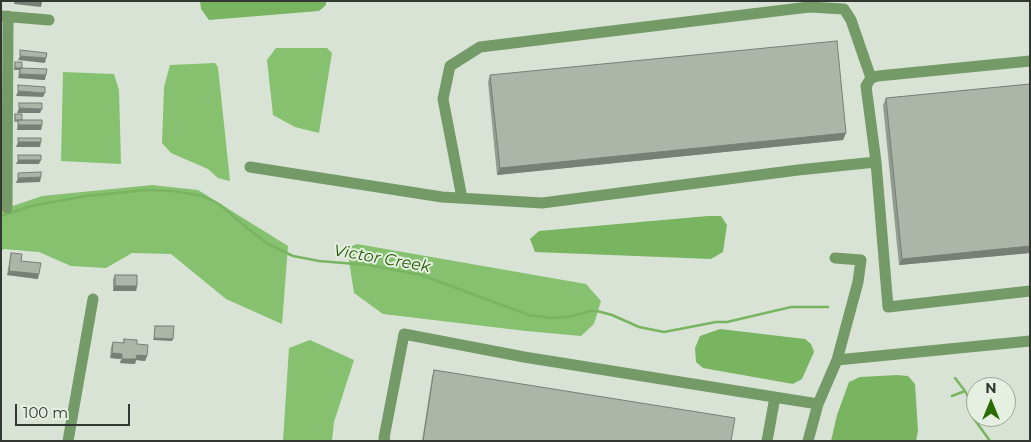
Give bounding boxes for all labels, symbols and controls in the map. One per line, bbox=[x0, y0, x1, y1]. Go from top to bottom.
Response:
water label: Victor Creek bbox=[332, 241, 432, 277]
north arrow bbox=[966, 377, 1016, 427]
text: N bbox=[985, 379, 997, 397]
scale bar bbox=[18, 394, 132, 426]
text: 100 m bbox=[23, 403, 68, 422]

